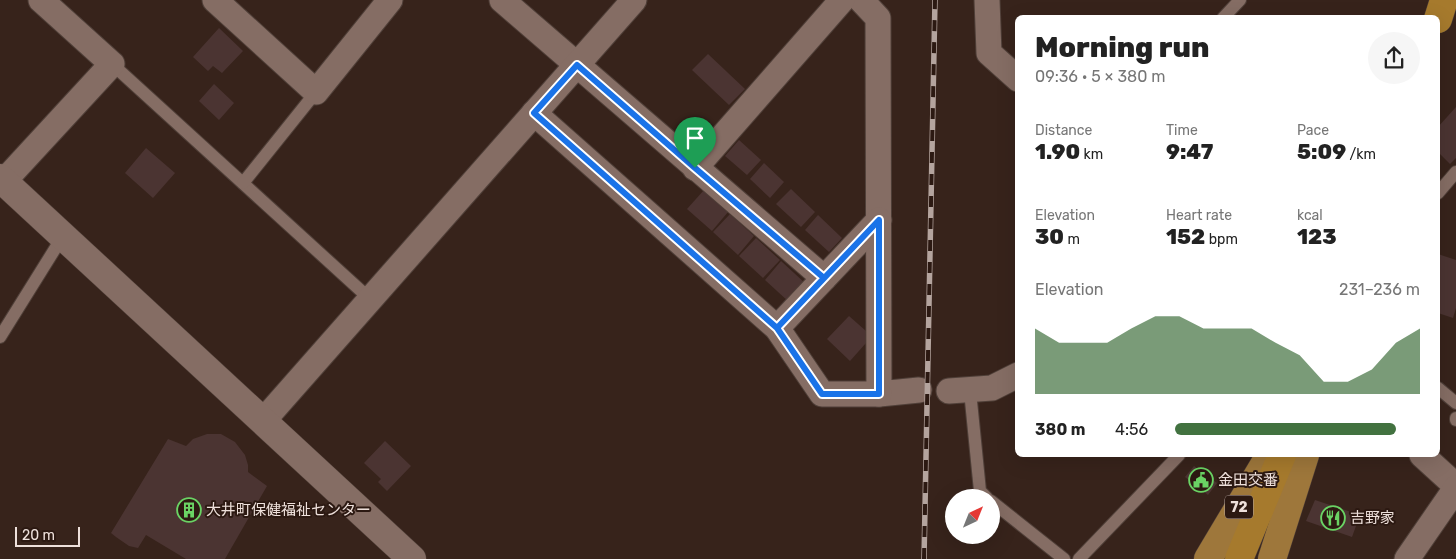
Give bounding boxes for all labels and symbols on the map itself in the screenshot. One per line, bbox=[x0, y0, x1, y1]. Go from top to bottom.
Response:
pin bbox=[674, 117, 716, 168]
public building icon: 金田交番 bbox=[1188, 467, 1214, 493]
place label: 金田交番 bbox=[1218, 471, 1278, 489]
north arrow bbox=[945, 489, 1000, 544]
road number: 72 bbox=[1225, 496, 1253, 518]
building icon: 大井町保健福祉センター bbox=[176, 497, 202, 523]
place label: 大井町保健福祉センター bbox=[206, 501, 371, 519]
restaurant icon: 吉野家 bbox=[1320, 505, 1346, 531]
place label: 吉野家 bbox=[1350, 509, 1395, 527]
scale bar bbox=[15, 524, 80, 547]

